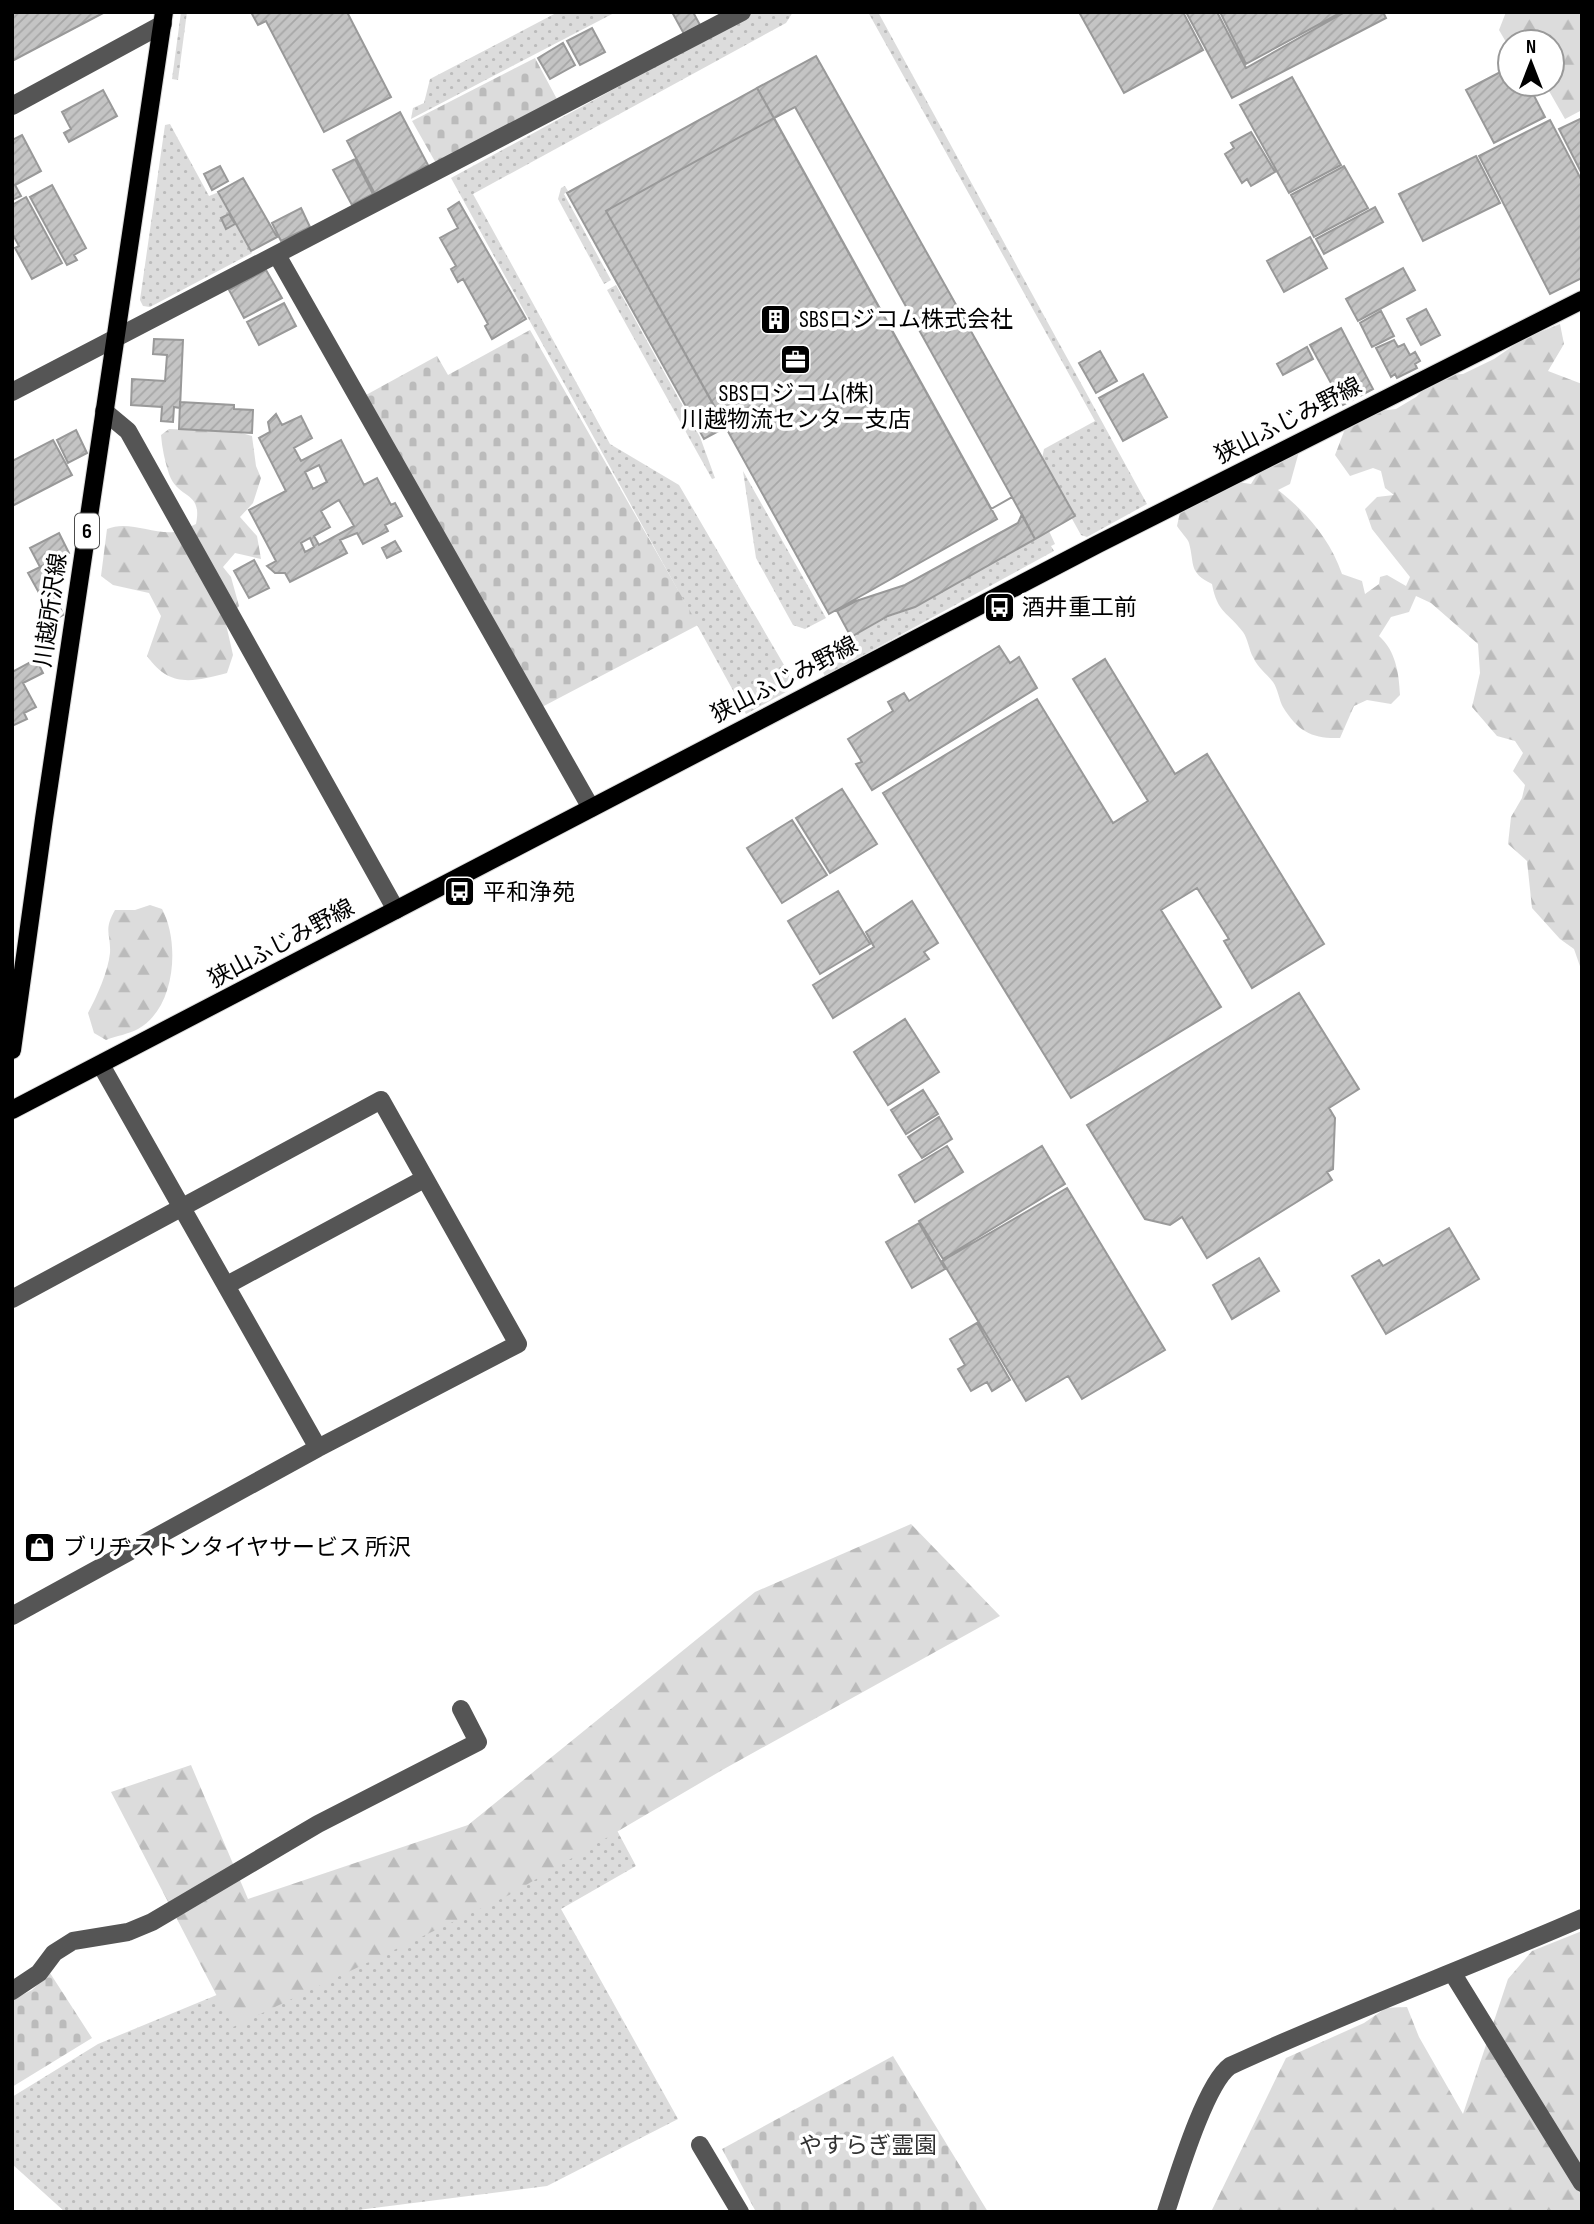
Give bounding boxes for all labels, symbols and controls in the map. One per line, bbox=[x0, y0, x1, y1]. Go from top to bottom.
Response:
north arrow bbox=[1496, 28, 1566, 98]
text: N bbox=[1526, 36, 1536, 59]
building icon: SBSロジコム株式会社 bbox=[759, 302, 793, 336]
place label: SBSロジコム株式会社 bbox=[799, 306, 1013, 334]
office icon: SBSロジコム(株) 川越物流センター支店 bbox=[779, 342, 813, 376]
street label: 狭山ふじみ野線 bbox=[1210, 372, 1367, 470]
place label: SBSロジコム(株) 川越物流センター支店 bbox=[681, 380, 911, 434]
road number: 6 bbox=[75, 514, 99, 548]
street label: 川越所沢線 bbox=[29, 551, 73, 669]
bus stop icon: 酒井重工前 bbox=[982, 590, 1016, 624]
place label: 酒井重工前 bbox=[1022, 594, 1137, 622]
street label: 狭山ふじみ野線 bbox=[706, 631, 863, 729]
bus stop icon: 平和浄苑 bbox=[443, 875, 477, 909]
place label: 平和浄苑 bbox=[483, 879, 575, 907]
street label: 狭山ふじみ野線 bbox=[204, 894, 359, 994]
shop icon: ブリヂストンタイヤサービス 所沢 bbox=[23, 1530, 57, 1564]
place label: ブリヂストンタイヤサービス 所沢 bbox=[63, 1534, 411, 1562]
park label: やすらぎ霊園 bbox=[799, 2132, 937, 2160]

